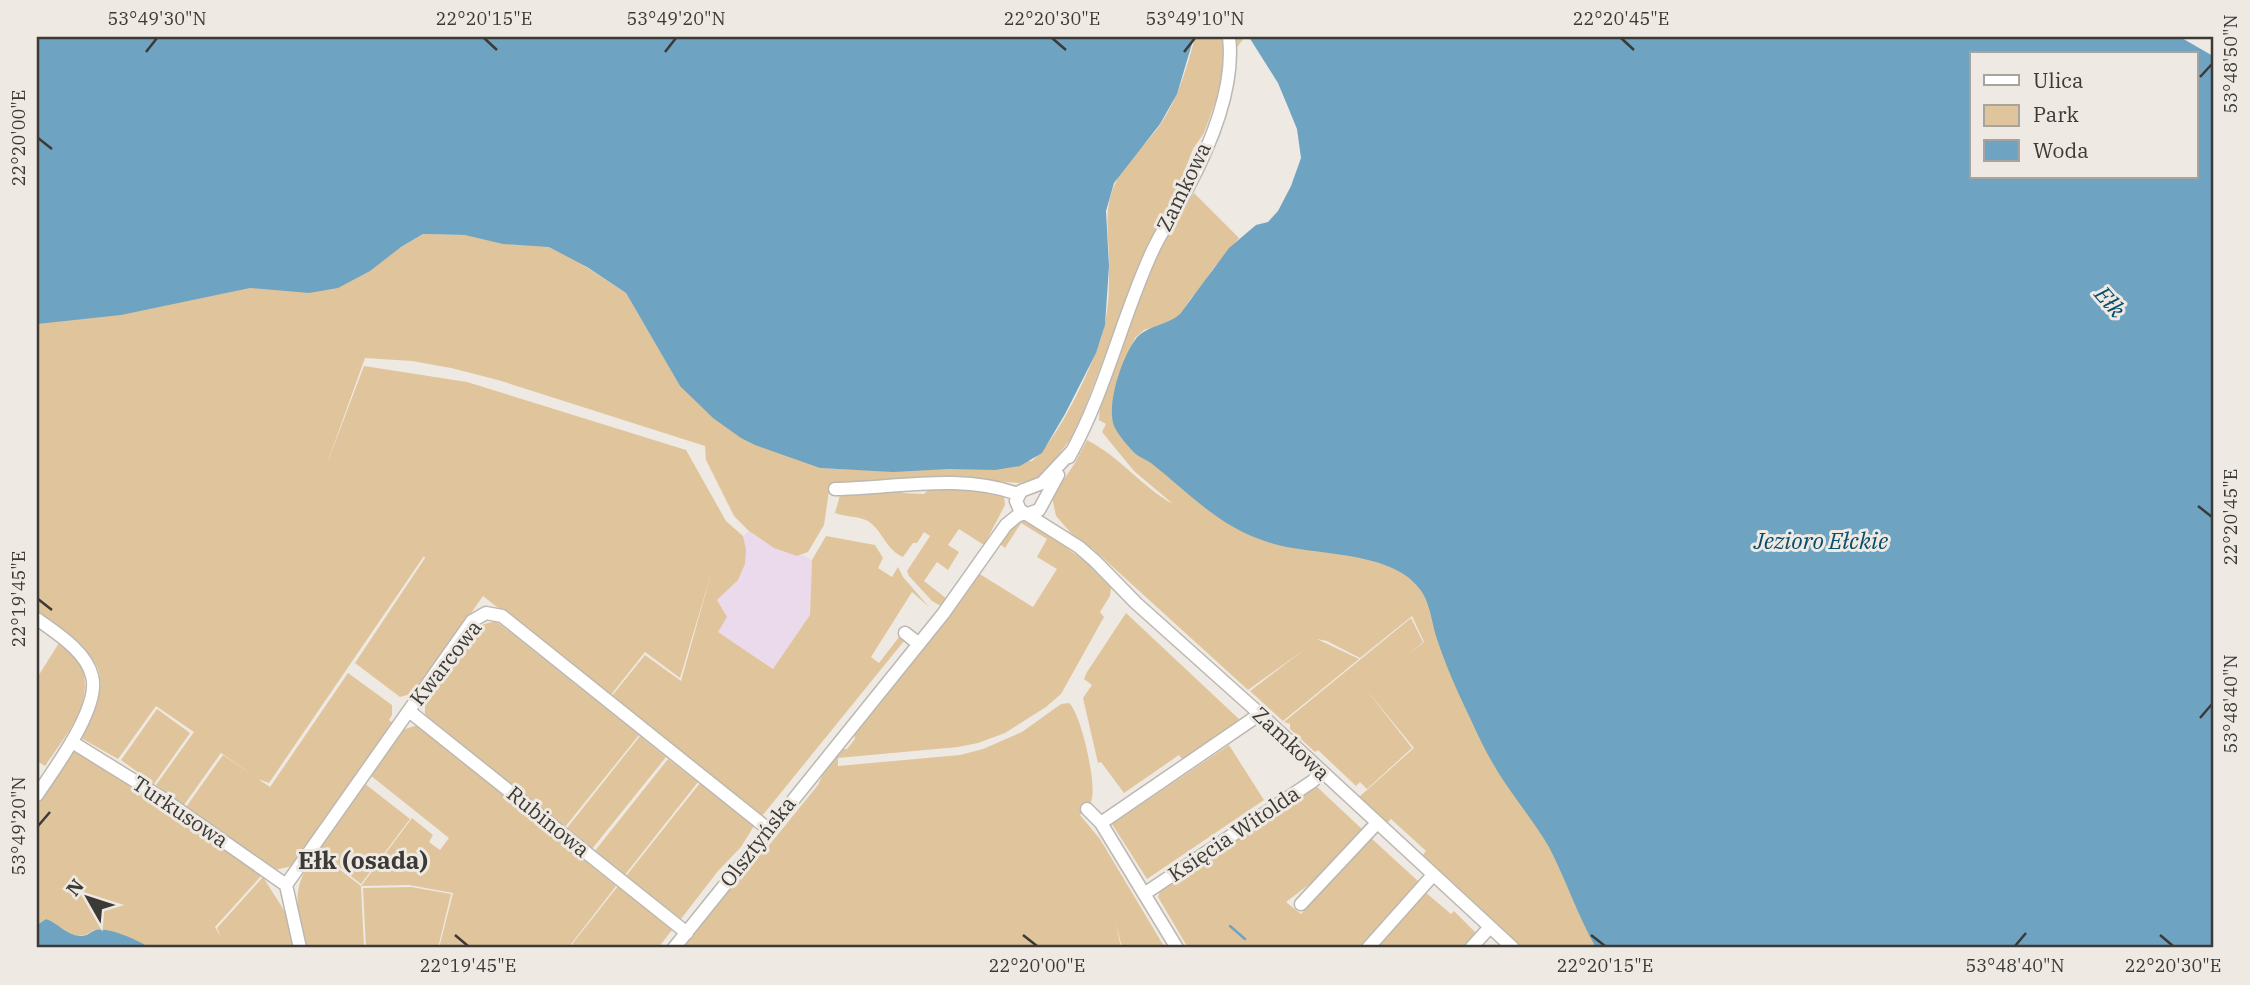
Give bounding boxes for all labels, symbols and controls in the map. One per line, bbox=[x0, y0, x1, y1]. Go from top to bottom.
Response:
text: 53°49'30"N bbox=[108, 7, 207, 30]
text: 22°20'15"E bbox=[436, 7, 532, 30]
text: 53°49'20"N bbox=[627, 7, 726, 30]
text: 22°20'30"E bbox=[1004, 7, 1100, 30]
text: 53°49'10"N bbox=[1146, 7, 1245, 30]
text: 22°20'45"E bbox=[1573, 7, 1669, 30]
text: 53°48'50"N bbox=[2219, 15, 2242, 114]
legend bbox=[1970, 52, 2198, 178]
text: Ulica bbox=[2033, 66, 2084, 94]
text: 22°20'00"E bbox=[7, 90, 30, 186]
text: Park bbox=[2033, 100, 2080, 128]
text: Woda bbox=[2033, 136, 2089, 164]
street label: Zamkowa bbox=[1149, 137, 1217, 236]
water label: Ełk bbox=[2088, 278, 2133, 324]
text: 22°20'45"E bbox=[2219, 469, 2242, 565]
water label: Jezioro Ełckie bbox=[1753, 525, 1888, 555]
text: 22°19'45"E bbox=[7, 551, 30, 647]
street label: Kwarcowa bbox=[403, 614, 487, 711]
text: 53°48'40"N bbox=[2219, 655, 2242, 754]
street label: Zamkowa bbox=[1247, 700, 1336, 786]
street label: Turkusowa bbox=[127, 769, 234, 854]
text: 53°49'20"N bbox=[7, 777, 30, 876]
street label: Rubinowa bbox=[501, 779, 596, 863]
street label: Księcia Witolda bbox=[1162, 779, 1305, 888]
street label: Olsztyńska bbox=[713, 790, 801, 893]
district label: Ełk (osada) bbox=[298, 844, 428, 876]
north arrow bbox=[52, 862, 122, 932]
text: N bbox=[61, 874, 89, 901]
text: 22°19'45"E bbox=[420, 954, 516, 977]
text: 22°20'00"E bbox=[989, 954, 1085, 977]
text: 22°20'15"E bbox=[1557, 954, 1653, 977]
text: 53°48'40"N bbox=[1966, 954, 2065, 977]
text: 22°20'30"E bbox=[2125, 954, 2221, 977]

